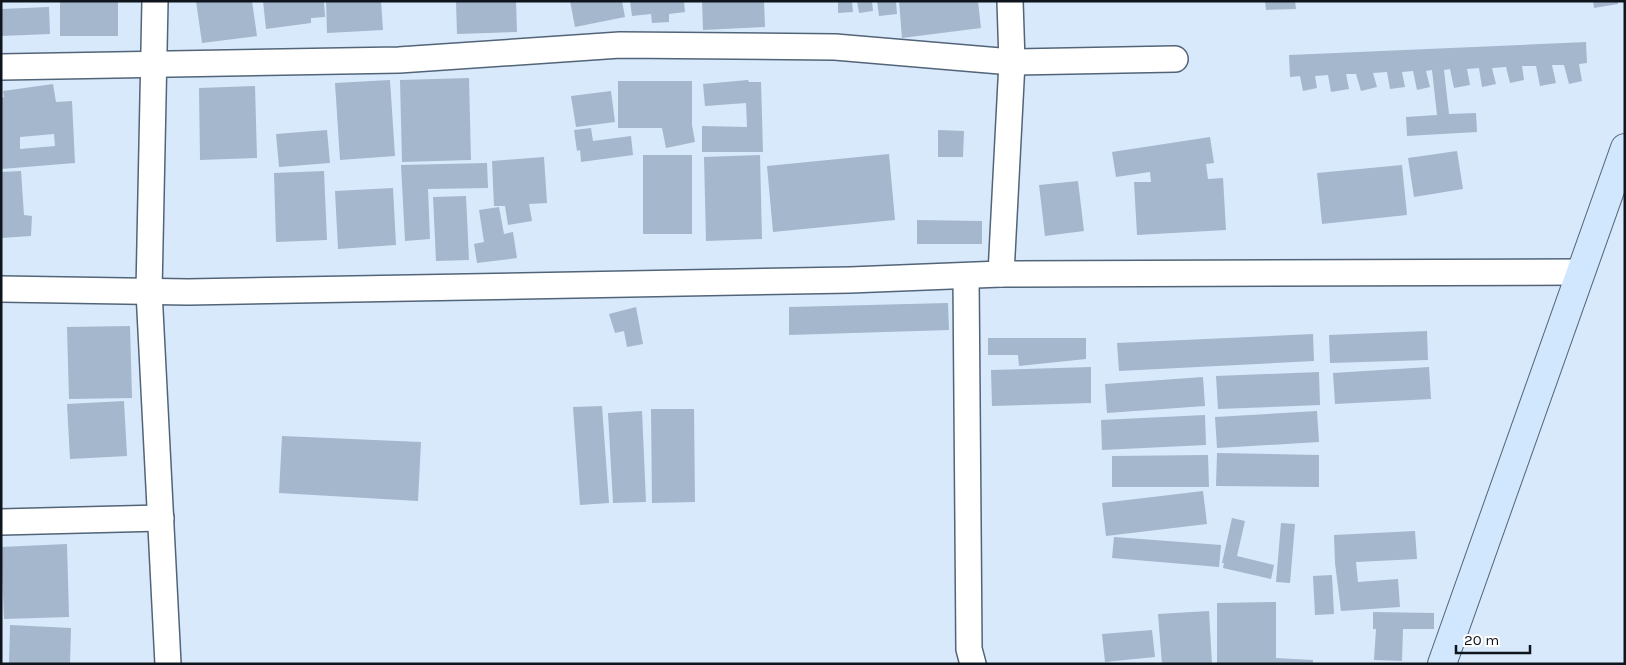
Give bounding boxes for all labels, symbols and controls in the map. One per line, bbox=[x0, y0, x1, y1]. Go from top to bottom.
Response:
scale bar bbox=[1456, 622, 1530, 654]
text: 20 m bbox=[1464, 631, 1499, 649]

